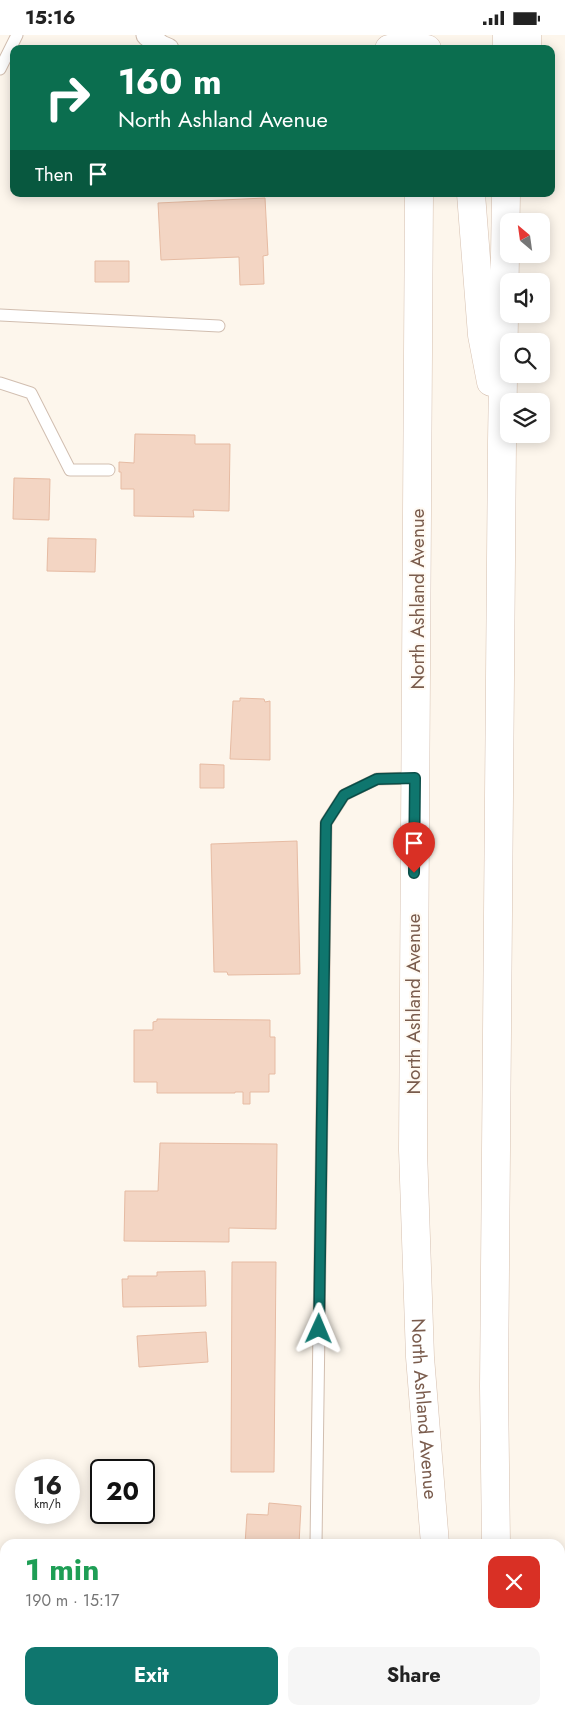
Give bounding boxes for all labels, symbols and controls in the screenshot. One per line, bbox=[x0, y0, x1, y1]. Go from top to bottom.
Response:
text: 15:16 bbox=[25, 4, 75, 31]
text: 160 m bbox=[118, 57, 222, 107]
icon: right bbox=[35, 65, 100, 130]
text: North Ashland Avenue bbox=[118, 103, 328, 135]
icon: arrive bbox=[84, 160, 112, 188]
text: Then bbox=[35, 161, 74, 188]
north arrow bbox=[500, 213, 550, 263]
map controls bbox=[500, 213, 550, 443]
button: sound bbox=[500, 273, 550, 323]
button: search bbox=[500, 333, 550, 383]
button: layers bbox=[500, 393, 550, 443]
street label: North Ashland Avenue bbox=[404, 508, 431, 690]
pin bbox=[393, 822, 435, 873]
icon: arrive bbox=[400, 829, 428, 857]
street label: North Ashland Avenue bbox=[400, 913, 427, 1095]
position arrow bbox=[292, 1302, 344, 1354]
street label: North Ashland Avenue bbox=[405, 1318, 444, 1500]
speed limit sign: 20 bbox=[90, 1459, 155, 1524]
text: 16 bbox=[33, 1467, 62, 1503]
text: km/h bbox=[34, 1495, 61, 1513]
text: 1 min bbox=[25, 1548, 99, 1591]
button: close bbox=[488, 1556, 540, 1608]
text: 190 m · 15:17 bbox=[25, 1589, 119, 1612]
button: Exit bbox=[25, 1647, 278, 1705]
button: Share bbox=[288, 1647, 540, 1705]

